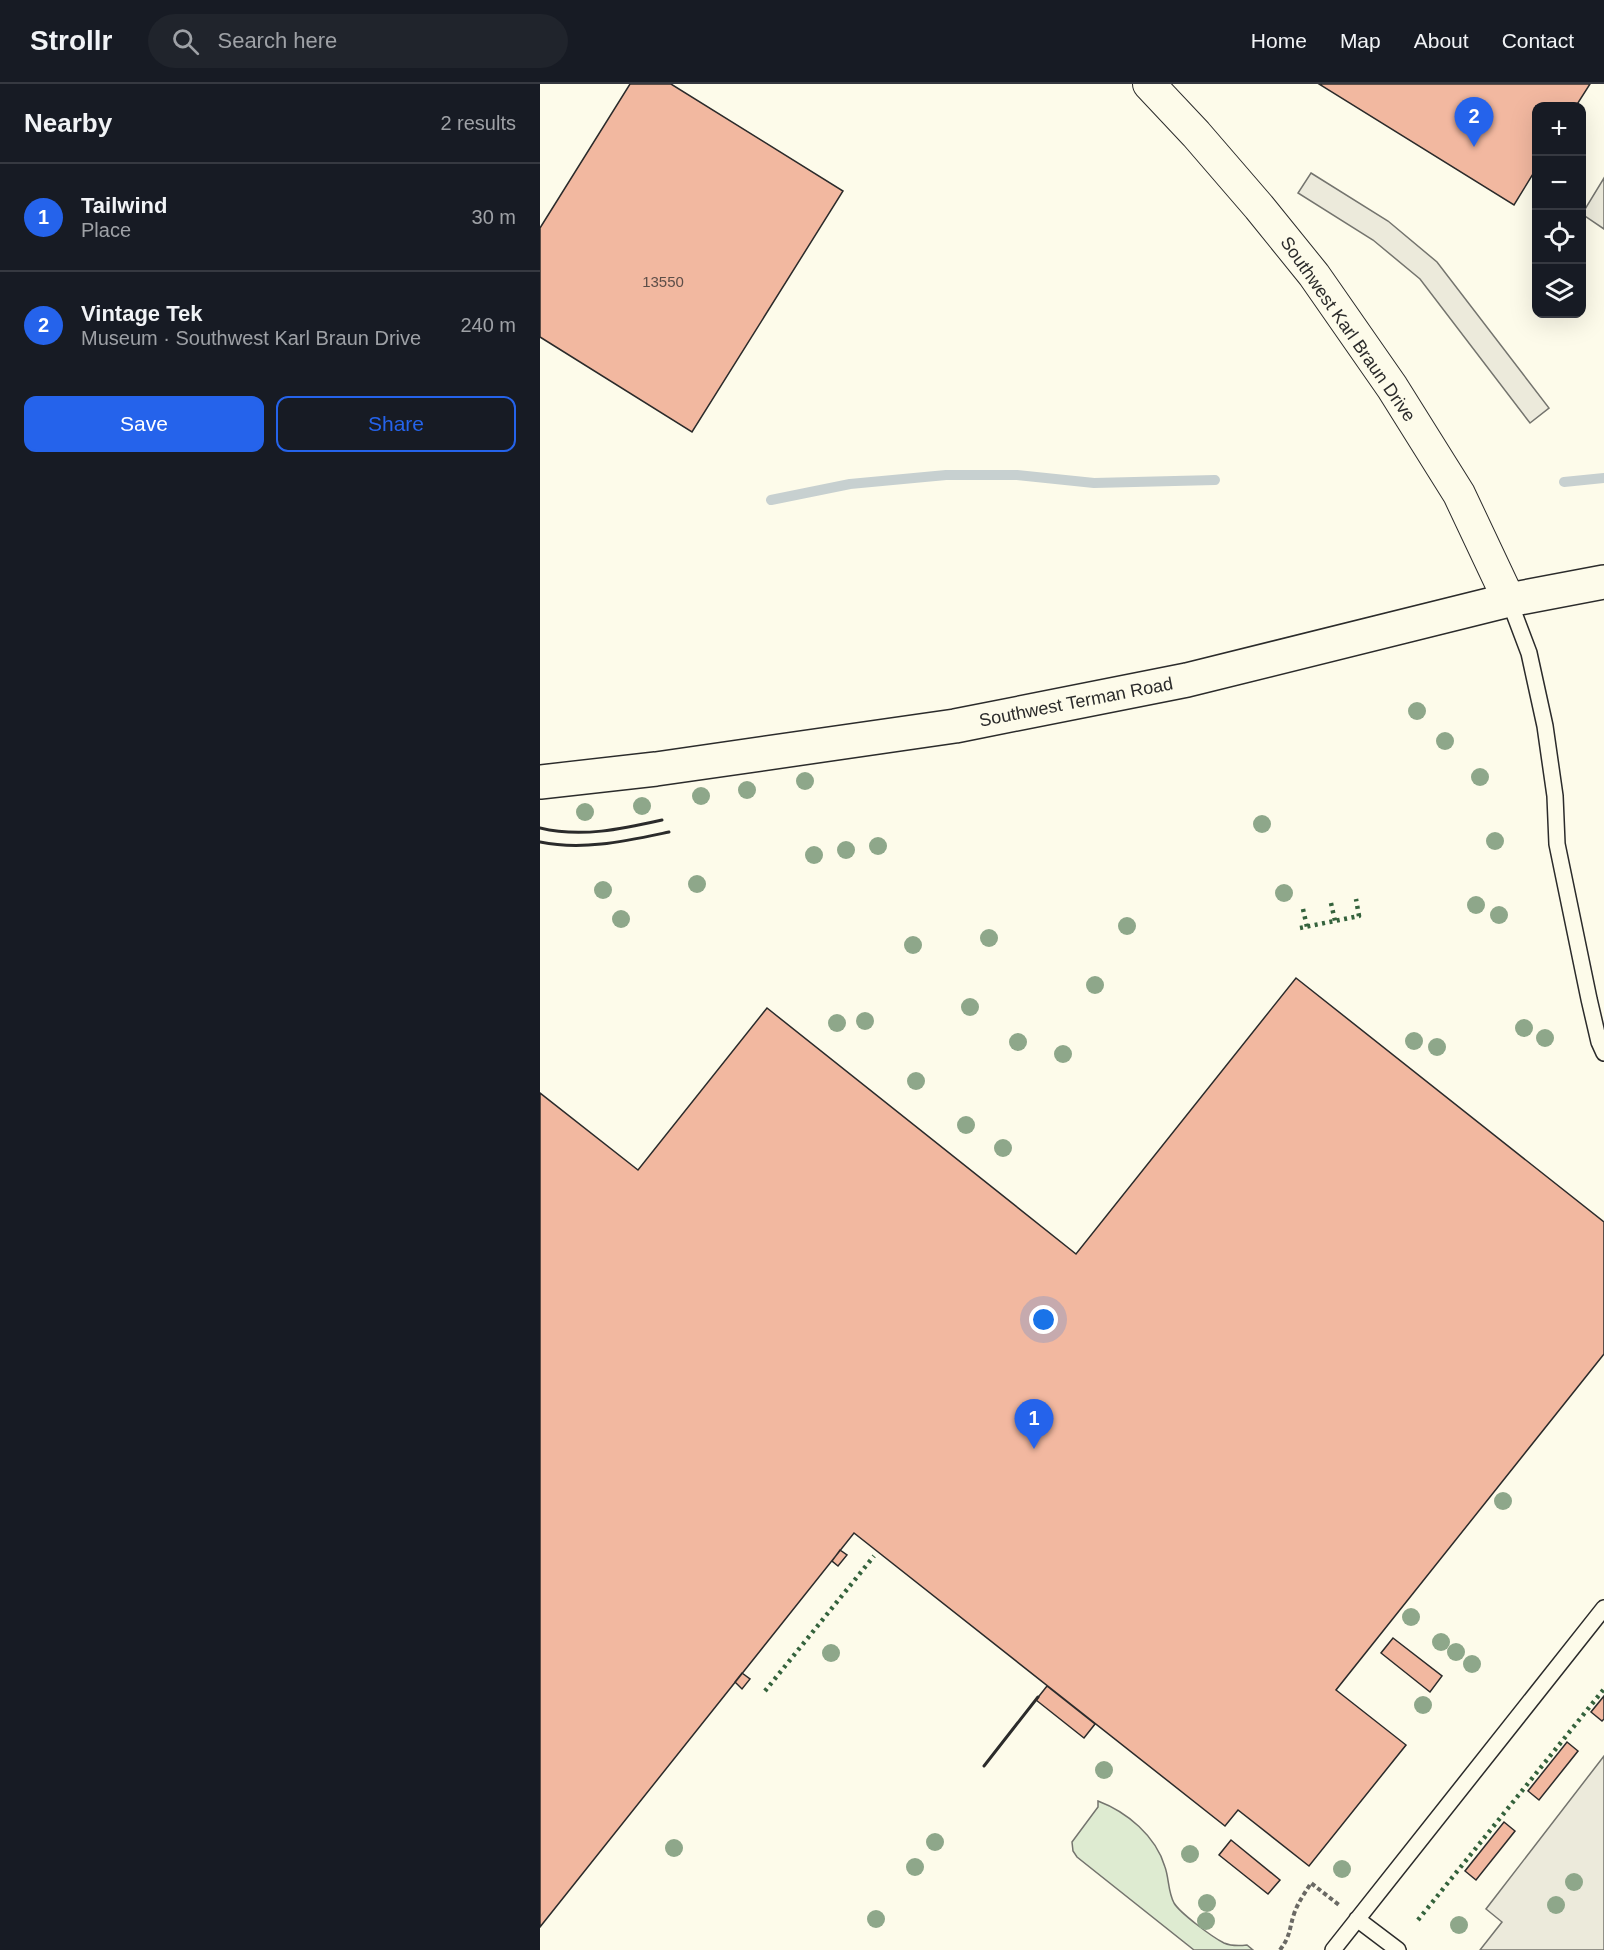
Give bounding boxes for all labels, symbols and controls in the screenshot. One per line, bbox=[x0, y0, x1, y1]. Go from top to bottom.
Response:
search box bbox=[148, 14, 568, 68]
text: Strollr bbox=[30, 25, 112, 56]
icon: search bbox=[169, 25, 202, 58]
text: Search here bbox=[217, 28, 337, 53]
text: Home bbox=[1251, 29, 1307, 52]
text: Map bbox=[1340, 29, 1381, 52]
text: About bbox=[1414, 29, 1469, 52]
text: Contact bbox=[1502, 29, 1574, 52]
pin: 2 bbox=[1454, 98, 1494, 147]
map controls bbox=[1532, 102, 1586, 318]
button: + bbox=[1532, 102, 1586, 156]
text: Nearby bbox=[24, 108, 112, 138]
text: 2 results bbox=[440, 112, 516, 134]
button: − bbox=[1532, 156, 1586, 210]
text: Tailwind bbox=[81, 193, 167, 218]
text: 1 bbox=[38, 206, 49, 228]
text: 30 m bbox=[472, 206, 516, 228]
button: locate bbox=[1532, 210, 1586, 264]
text: Place bbox=[81, 219, 131, 241]
street label: Southwest Karl Braun Drive bbox=[1276, 233, 1420, 425]
button: layers bbox=[1532, 264, 1586, 318]
house number: 13550 bbox=[642, 273, 684, 290]
text: Vintage Tek bbox=[81, 301, 202, 326]
text: 2 bbox=[38, 314, 49, 336]
text: 240 m bbox=[460, 314, 516, 336]
text: Museum · Southwest Karl Braun Drive bbox=[81, 327, 421, 349]
button: Save bbox=[24, 396, 264, 452]
button: Share bbox=[276, 396, 516, 452]
street label: Southwest Terman Road bbox=[978, 673, 1174, 731]
your location bbox=[1029, 1305, 1058, 1334]
pin: 1 bbox=[1014, 1400, 1054, 1449]

